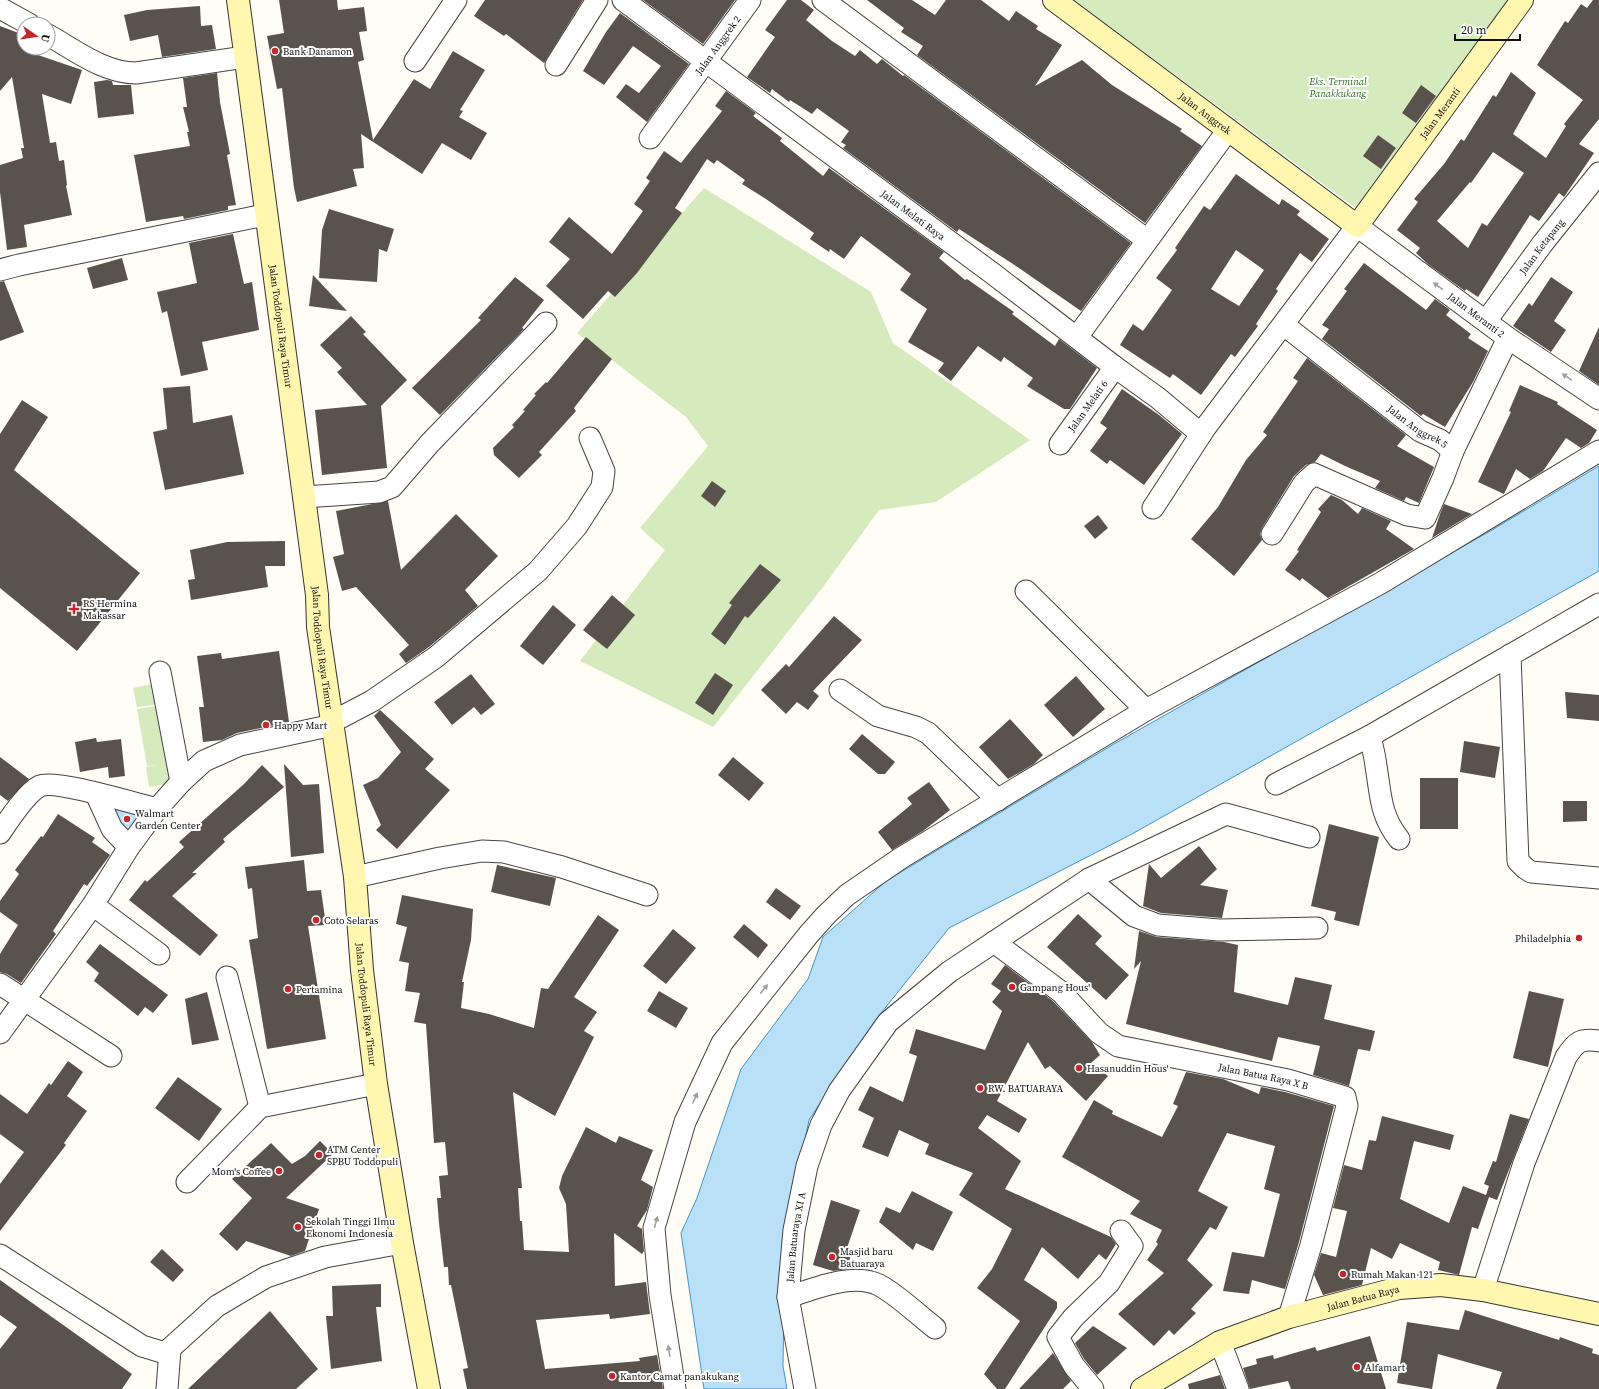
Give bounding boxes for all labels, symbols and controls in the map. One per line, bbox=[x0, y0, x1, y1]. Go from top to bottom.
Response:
street label: Jalan Anggrek 2 bbox=[691, 13, 743, 78]
north arrow bbox=[16, 16, 56, 56]
scale bar bbox=[1455, 16, 1520, 42]
text: 20 m bbox=[1461, 22, 1487, 38]
text: U bbox=[37, 33, 53, 44]
place label: Bank Danamon bbox=[283, 45, 352, 58]
marker: Bank Danamon bbox=[270, 46, 280, 56]
park label: Eks. Terminal Panakkukang bbox=[1308, 75, 1368, 100]
street label: Jalan Meranti bbox=[1416, 85, 1463, 142]
street label: Jalan Anggrek bbox=[1176, 88, 1235, 137]
street label: Jalan Melati Raya bbox=[878, 186, 949, 243]
street label: Jalan Ketapang bbox=[1515, 216, 1567, 278]
street label: Jalan Toddopuli Raya Timur bbox=[267, 263, 296, 389]
one-way arrow bbox=[1432, 281, 1443, 290]
street label: Jalan Meranti 2 bbox=[1445, 289, 1508, 340]
one-way arrow bbox=[1561, 373, 1572, 381]
street label: Jalan Melati 6 bbox=[1064, 377, 1110, 435]
street label: Jalan Anggrek 5 bbox=[1384, 401, 1451, 451]
street label: Jalan Toddopuli Raya Timur bbox=[309, 584, 337, 711]
place label: RS Hermina Makassar bbox=[83, 597, 138, 622]
marker: RS Hermina Makassar bbox=[68, 603, 80, 615]
place label: Happy Mart bbox=[274, 719, 328, 732]
marker: Happy Mart bbox=[261, 720, 271, 730]
place label: Walmart Garden Center bbox=[135, 807, 201, 832]
marker: Walmart Garden Center bbox=[122, 814, 132, 824]
place label: Coto Selaras bbox=[324, 914, 378, 927]
marker: Coto Selaras bbox=[311, 915, 321, 925]
place label: Philadelphia bbox=[1515, 932, 1572, 945]
marker: Philadelphia bbox=[1574, 933, 1584, 943]
street label: Jalan Toddopuli Raya Timur bbox=[353, 941, 380, 1068]
place label: Gampang Hous' bbox=[1020, 981, 1090, 994]
marker: Gampang Hous' bbox=[1007, 982, 1017, 992]
place label: Pertamina bbox=[296, 983, 344, 996]
one-way arrow bbox=[759, 983, 768, 994]
marker: Pertamina bbox=[283, 984, 293, 994]
street label: Jalan Batua Raya X B bbox=[1216, 1060, 1310, 1092]
place label: Hasanuddin Hous' bbox=[1087, 1062, 1169, 1075]
marker: Hasanuddin Hous' bbox=[1074, 1063, 1084, 1073]
place label: RW. BATUARAYA bbox=[988, 1082, 1064, 1095]
marker: RW. BATUARAYA bbox=[975, 1083, 985, 1093]
one-way arrow bbox=[692, 1092, 698, 1104]
place label: ATM Center SPBU Toddopuli bbox=[327, 1143, 398, 1168]
marker: ATM Center SPBU Toddopuli bbox=[314, 1150, 324, 1160]
place label: Mom's Coffee bbox=[212, 1165, 271, 1178]
marker: Mom's Coffee bbox=[274, 1166, 284, 1176]
street label: Jalan Batuaraya XI A bbox=[783, 1190, 808, 1284]
place label: Sekolah Tinggi Ilmu Ekonomi Indonesia bbox=[306, 1215, 395, 1240]
one-way arrow bbox=[653, 1216, 659, 1228]
marker: Sekolah Tinggi Ilmu Ekonomi Indonesia bbox=[293, 1222, 303, 1232]
place label: Masjid baru Batuaraya bbox=[840, 1245, 893, 1270]
marker: Masjid baru Batuaraya bbox=[827, 1252, 837, 1262]
place label: Rumah Makan 121 bbox=[1351, 1268, 1433, 1281]
marker: Rumah Makan 121 bbox=[1338, 1269, 1348, 1279]
street label: Jalan Batua Raya bbox=[1324, 1281, 1402, 1314]
one-way arrow bbox=[666, 1344, 672, 1357]
place label: Alfamart bbox=[1365, 1361, 1406, 1374]
marker: Alfamart bbox=[1352, 1362, 1362, 1372]
place label: Kantor Camat panakukang bbox=[620, 1370, 739, 1383]
marker: Kantor Camat panakukang bbox=[607, 1371, 617, 1381]

